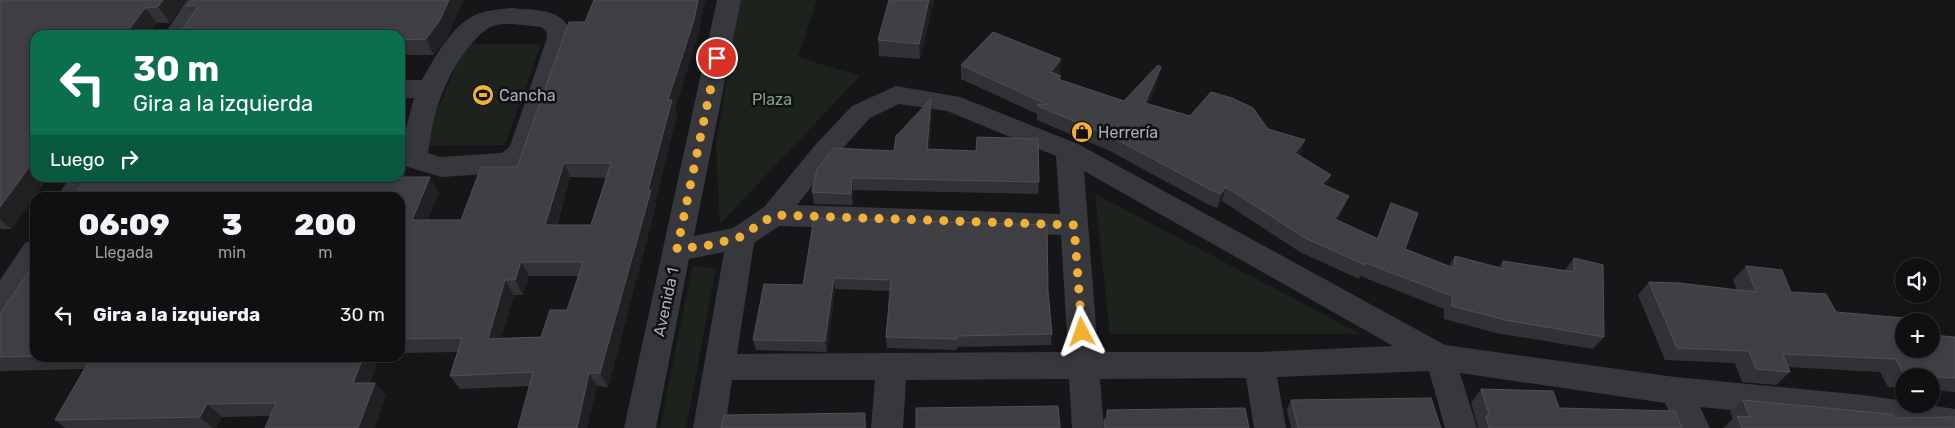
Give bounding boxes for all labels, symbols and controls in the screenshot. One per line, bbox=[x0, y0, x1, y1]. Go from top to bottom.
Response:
pin bbox=[696, 37, 738, 79]
icon: arrive bbox=[703, 44, 731, 72]
text: 30 m bbox=[133, 48, 219, 90]
icon: left bbox=[50, 50, 115, 115]
sports icon: Cancha bbox=[471, 83, 495, 107]
place label: Cancha bbox=[499, 86, 556, 105]
text: Gira a la izquierda bbox=[133, 90, 313, 117]
park label: Plaza bbox=[752, 90, 792, 109]
shop icon: Herrería bbox=[1070, 120, 1094, 144]
place label: Herrería bbox=[1098, 123, 1158, 142]
icon: right bbox=[115, 145, 143, 173]
text: Luego bbox=[50, 148, 105, 171]
text: 06:09 bbox=[78, 207, 170, 243]
text: 3 bbox=[222, 207, 242, 243]
text: 200 bbox=[294, 207, 357, 243]
text: Llegada bbox=[95, 243, 153, 262]
text: min bbox=[218, 243, 246, 262]
text: m bbox=[318, 243, 333, 262]
map controls bbox=[1895, 258, 1940, 413]
button: sound bbox=[1895, 258, 1940, 303]
street label: Avenida 1 bbox=[649, 266, 683, 338]
icon: left bbox=[50, 301, 78, 329]
text: Gira a la izquierda bbox=[93, 303, 260, 326]
text: 30 m bbox=[340, 303, 385, 326]
position arrow bbox=[1055, 305, 1107, 357]
button: + bbox=[1895, 313, 1940, 358]
button: − bbox=[1895, 368, 1940, 413]

